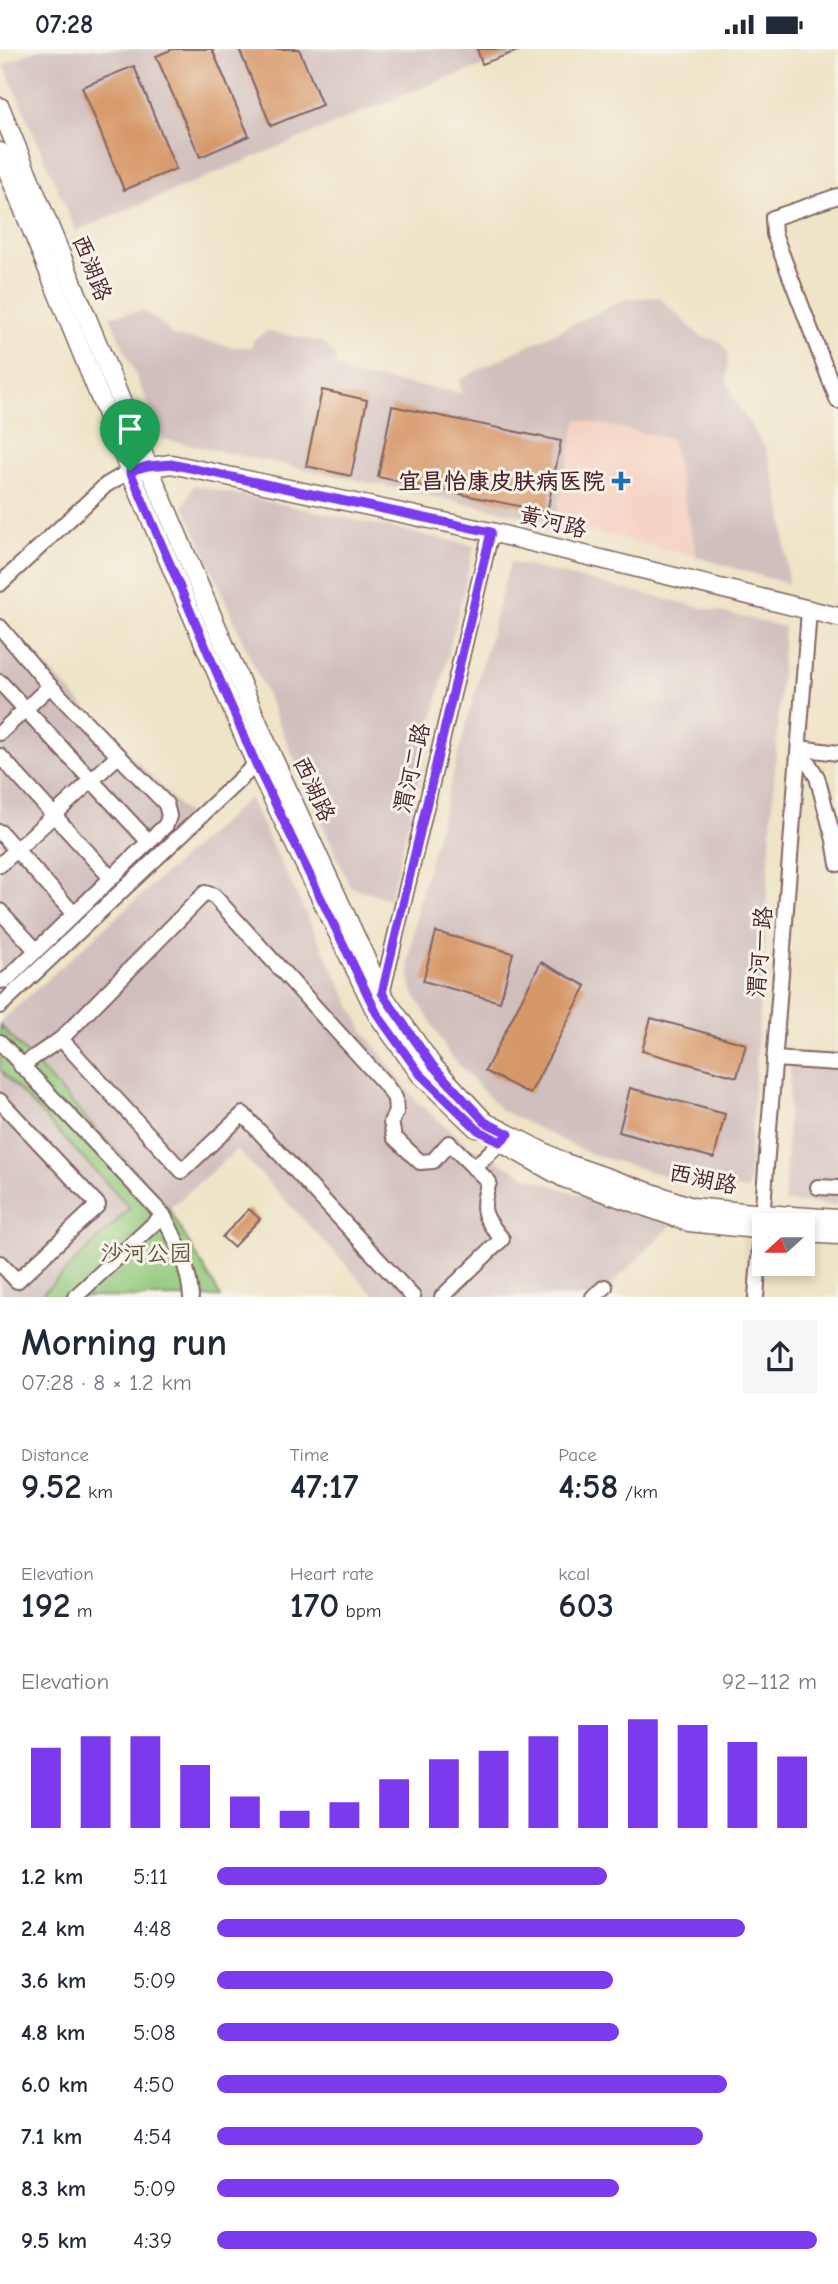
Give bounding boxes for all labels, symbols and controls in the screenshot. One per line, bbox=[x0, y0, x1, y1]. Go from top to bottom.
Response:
text: 07:28 bbox=[35, 10, 93, 40]
street label: 西湖路 bbox=[67, 231, 117, 305]
pin bbox=[100, 399, 160, 471]
icon: arrive bbox=[111, 410, 149, 448]
place label: 宜昌怡康皮肤病医院 bbox=[398, 468, 605, 495]
marker: 宜昌怡康皮肤病医院 bbox=[611, 471, 631, 491]
street label: 黄河路 bbox=[516, 501, 590, 543]
street label: 渭河二路 bbox=[388, 720, 436, 816]
street label: 西湖路 bbox=[287, 752, 341, 826]
street label: 渭河一路 bbox=[743, 905, 777, 999]
street label: 西湖路 bbox=[666, 1159, 740, 1199]
north arrow bbox=[752, 1213, 816, 1276]
map controls bbox=[752, 1213, 815, 1276]
park label: 沙河公园 bbox=[100, 1240, 192, 1267]
button: share bbox=[743, 1320, 817, 1394]
text: Morning run bbox=[21, 1321, 227, 1365]
text: 07:28 · 8 × 1.2 km bbox=[21, 1369, 192, 1396]
text: Distance bbox=[21, 1444, 89, 1466]
text: Time bbox=[290, 1444, 329, 1466]
text: Pace bbox=[558, 1444, 597, 1466]
text: 9.52 bbox=[21, 1466, 82, 1507]
text: 47:17 bbox=[290, 1466, 359, 1507]
text: 4:58 bbox=[558, 1466, 619, 1507]
text: km bbox=[82, 1481, 113, 1503]
text: /km bbox=[619, 1481, 658, 1503]
text: Elevation bbox=[21, 1563, 94, 1585]
text: Heart rate bbox=[290, 1563, 373, 1585]
text: kcal bbox=[558, 1563, 590, 1585]
text: 192 bbox=[21, 1585, 71, 1626]
text: 170 bbox=[290, 1585, 339, 1626]
text: 603 bbox=[558, 1585, 614, 1626]
text: m bbox=[71, 1600, 93, 1622]
text: bpm bbox=[339, 1600, 382, 1622]
text: Elevation bbox=[21, 1668, 109, 1695]
text: 92–112 m bbox=[722, 1668, 817, 1695]
text: 1.2 km bbox=[21, 1863, 83, 1890]
text: 5:11 bbox=[133, 1863, 168, 1890]
text: 2.4 km bbox=[21, 1915, 85, 1942]
text: 4:48 bbox=[133, 1915, 171, 1942]
text: 3.6 km bbox=[21, 1967, 86, 1994]
text: 5:09 bbox=[133, 1967, 176, 1994]
text: 4.8 km bbox=[21, 2019, 85, 2046]
text: 5:08 bbox=[133, 2019, 175, 2046]
text: 6.0 km bbox=[21, 2071, 88, 2098]
text: 4:50 bbox=[133, 2071, 175, 2098]
text: 7.1 km bbox=[21, 2123, 82, 2150]
text: 4:54 bbox=[133, 2123, 172, 2150]
text: 8.3 km bbox=[21, 2175, 86, 2202]
text: 5:09 bbox=[133, 2175, 176, 2202]
text: 9.5 km bbox=[21, 2227, 87, 2254]
text: 4:39 bbox=[133, 2227, 172, 2254]

